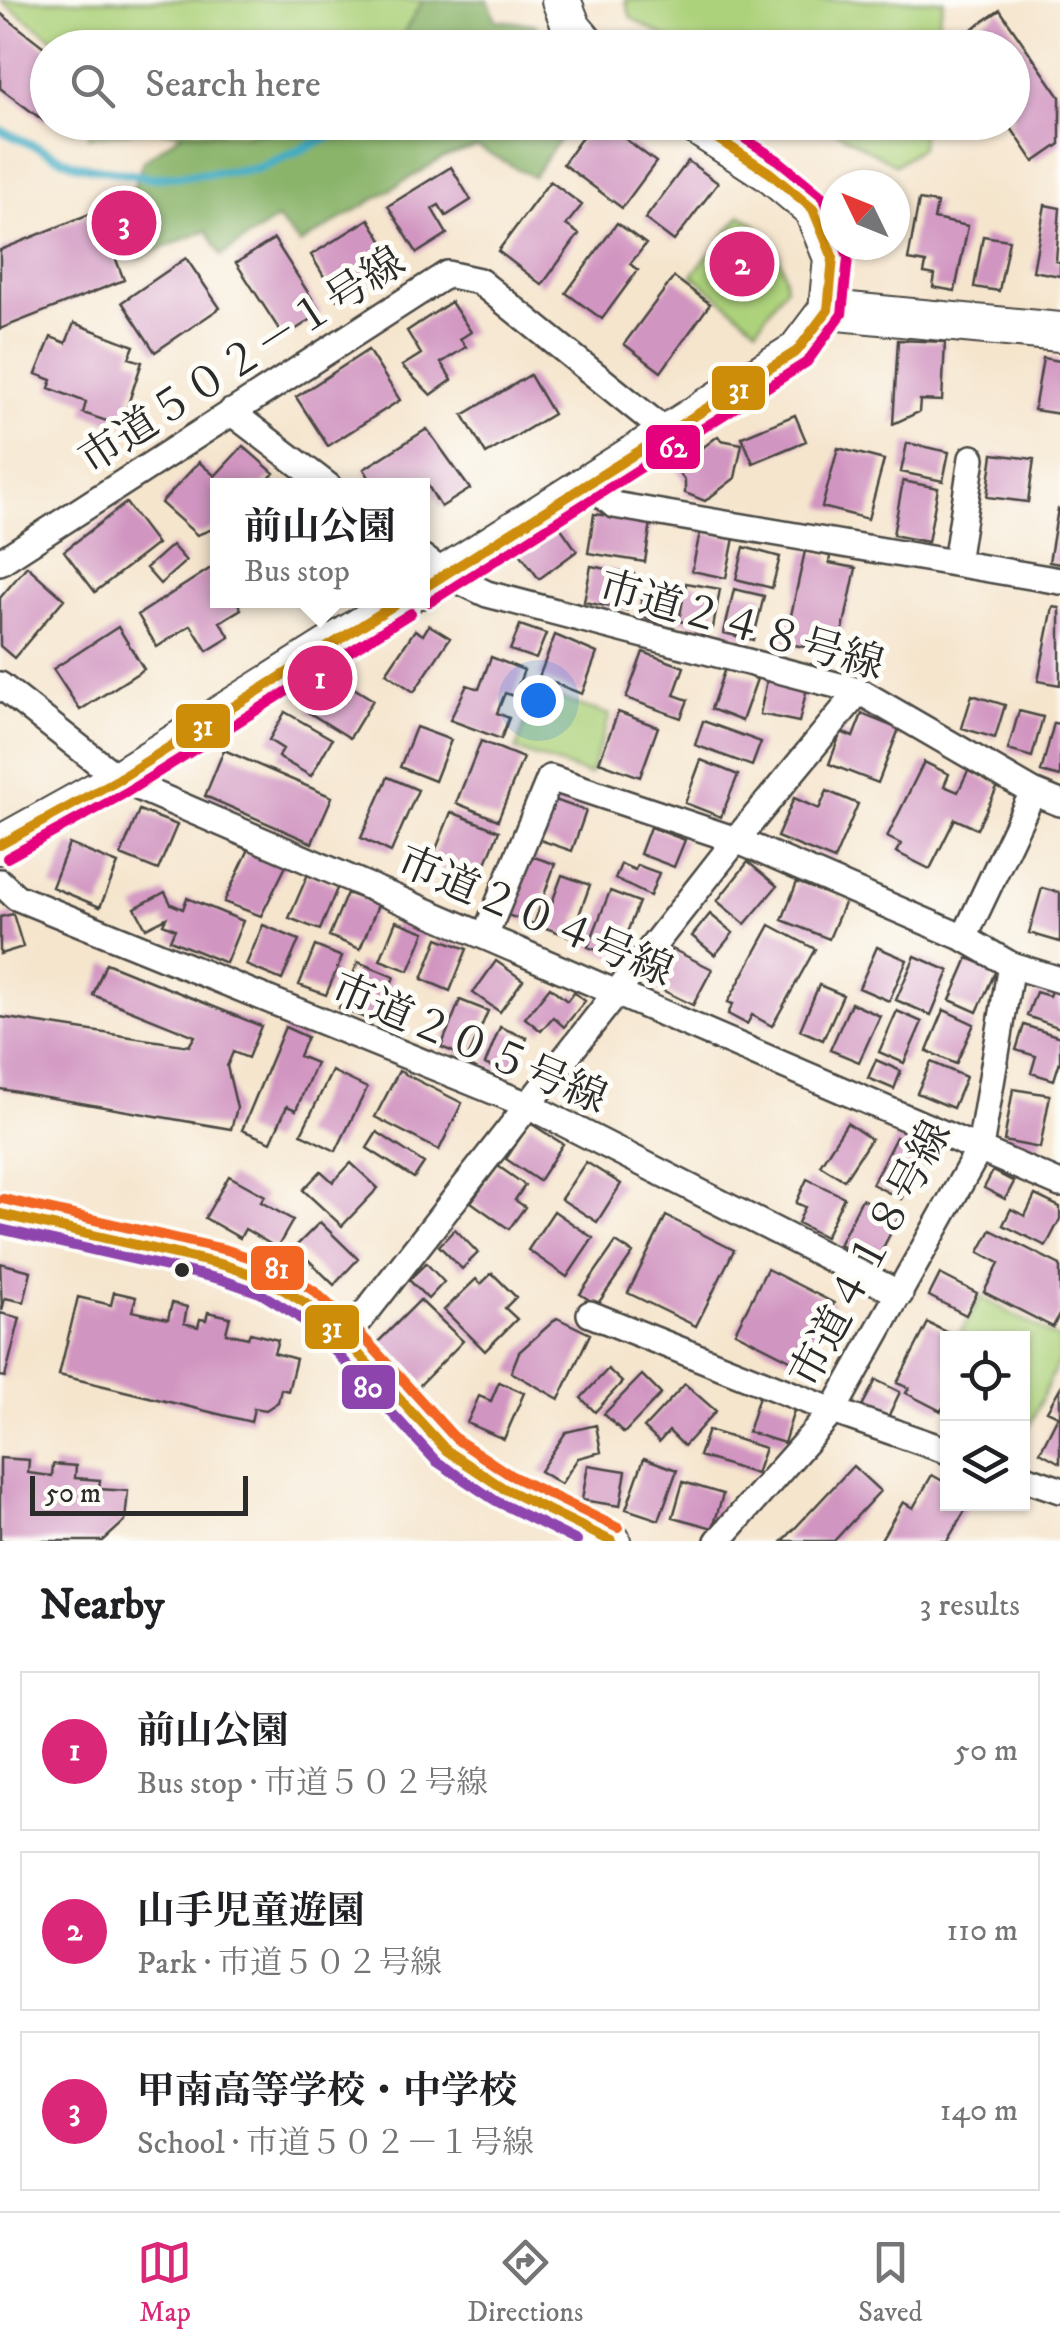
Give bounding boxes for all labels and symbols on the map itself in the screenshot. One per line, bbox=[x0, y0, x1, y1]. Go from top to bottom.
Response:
north arrow bbox=[820, 170, 910, 260]
pin: 3 bbox=[92, 186, 156, 260]
pin: 2 bbox=[710, 226, 774, 302]
street label: 市道５０２－１号線 bbox=[70, 237, 415, 486]
line badge: 31 bbox=[710, 364, 767, 412]
text: 31 bbox=[729, 372, 749, 407]
line badge: 62 bbox=[644, 423, 702, 471]
text: 62 bbox=[659, 431, 687, 466]
street label: 市道２４８号線 bbox=[593, 561, 890, 692]
pin: 1 bbox=[288, 640, 352, 716]
your location bbox=[513, 675, 564, 726]
line badge: 31 bbox=[174, 702, 232, 750]
text: 31 bbox=[193, 709, 213, 744]
street label: 市道２０４号線 bbox=[389, 836, 680, 999]
street label: 市道２０５号線 bbox=[323, 963, 614, 1126]
street label: 市道４１８号線 bbox=[780, 1112, 964, 1396]
line badge: 81 bbox=[249, 1244, 306, 1292]
text: 81 bbox=[265, 1252, 289, 1287]
unlabelled marker bbox=[172, 1260, 192, 1280]
line badge: 31 bbox=[303, 1303, 361, 1351]
text: 31 bbox=[322, 1311, 342, 1346]
line badge: 80 bbox=[340, 1363, 397, 1411]
text: 80 bbox=[353, 1371, 383, 1406]
scale bar bbox=[30, 1471, 248, 1516]

